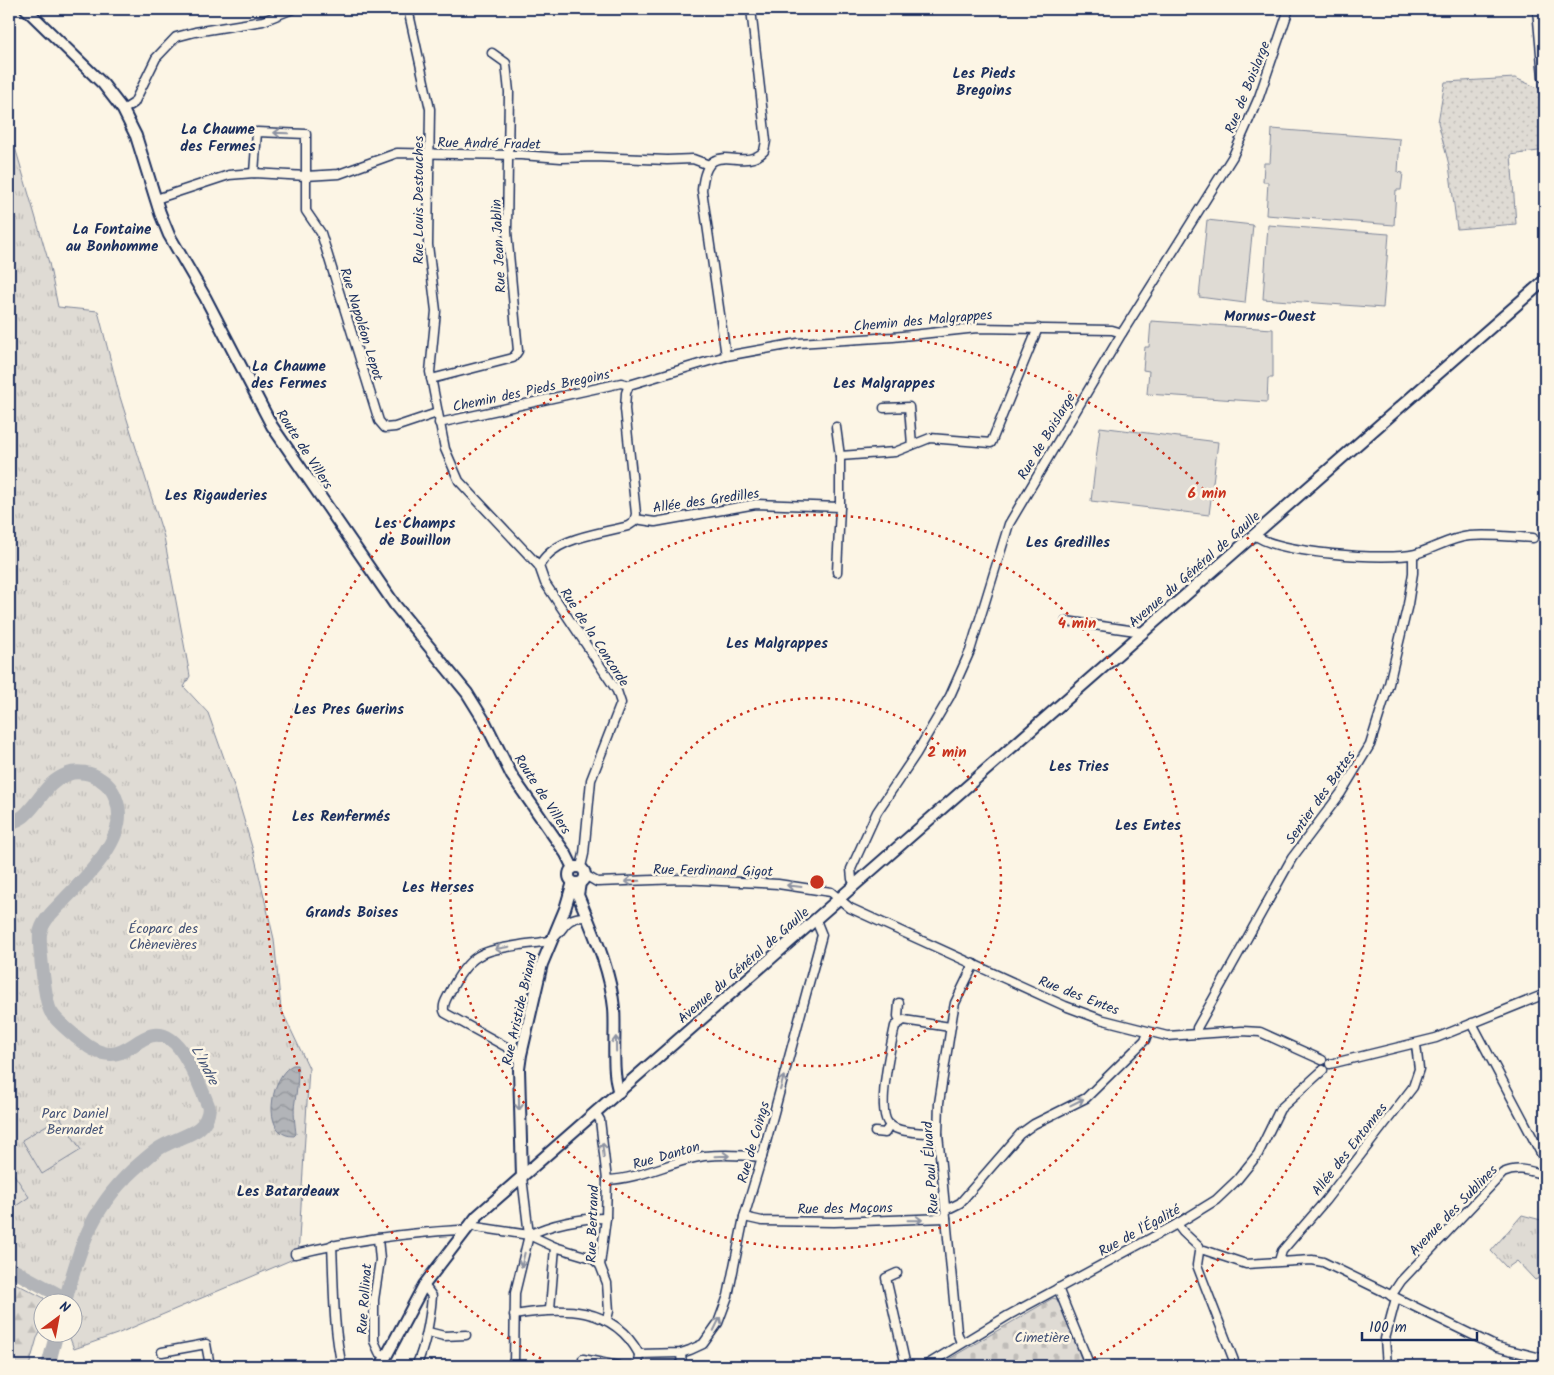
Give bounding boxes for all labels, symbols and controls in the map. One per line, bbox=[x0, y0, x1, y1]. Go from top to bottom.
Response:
street label: Rue de Boislarge bbox=[1219, 37, 1277, 137]
district label: Les Pieds Bregoins bbox=[953, 62, 1015, 103]
district label: La Chaume des Fermes bbox=[180, 118, 256, 159]
one-way arrow bbox=[273, 128, 290, 138]
street label: Rue André Fradet bbox=[437, 132, 541, 156]
street label: Rue Louis Destouches bbox=[408, 136, 430, 264]
street label: Rue Jean Jablin bbox=[486, 198, 512, 293]
district label: La Fontaine au Bonhomme bbox=[66, 218, 159, 259]
street label: Rue Napoléon Lepot bbox=[333, 265, 389, 384]
street label: Chemin des Malgrappes bbox=[853, 304, 993, 338]
district label: Mornus-Ouest bbox=[1224, 305, 1316, 329]
district label: La Chaume des Fermes bbox=[251, 355, 327, 396]
street label: Chemin des Pieds Bregoins bbox=[451, 364, 612, 418]
district label: Les Malgrappes bbox=[833, 372, 935, 396]
street label: Rue de Boislarge bbox=[1012, 388, 1082, 484]
street label: Route de Villers bbox=[270, 405, 338, 494]
text: 6 min bbox=[1188, 482, 1226, 506]
street label: Allée des Gredilles bbox=[652, 483, 761, 519]
district label: Les Rigauderies bbox=[165, 484, 267, 508]
street label: Avenue du Général de Gaulle bbox=[1124, 506, 1266, 633]
district label: Les Champs de Bouillon bbox=[374, 512, 456, 553]
district label: Les Gredilles bbox=[1026, 531, 1110, 555]
street label: Rue de la Concorde bbox=[554, 584, 635, 692]
text: 4 min bbox=[1058, 612, 1096, 636]
district label: Les Malgrappes bbox=[726, 632, 828, 656]
district label: Les Pres Guerins bbox=[294, 698, 404, 722]
text: 2 min bbox=[927, 741, 967, 765]
street label: Sentier des Battes bbox=[1280, 746, 1361, 849]
street label: Route de Villers bbox=[508, 750, 576, 839]
district label: Les Tries bbox=[1049, 755, 1109, 779]
district label: Les Renfermés bbox=[292, 805, 390, 829]
district label: Les Entes bbox=[1115, 814, 1181, 838]
street label: Rue Ferdinand Gigot bbox=[653, 859, 774, 883]
centre of rings bbox=[808, 873, 826, 891]
district label: Les Herses bbox=[402, 876, 474, 900]
one-way arrow bbox=[624, 877, 640, 886]
one-way arrow bbox=[786, 881, 802, 891]
district label: Grands Boises bbox=[306, 901, 398, 925]
street label: Avenue du Général de Gaulle bbox=[673, 902, 815, 1029]
park label: Écoparc des Chènevières bbox=[128, 918, 198, 956]
one-way arrow bbox=[495, 944, 511, 954]
street label: Rue Aristide Briand bbox=[496, 950, 544, 1068]
street label: Rue des Entes bbox=[1035, 970, 1122, 1021]
one-way arrow bbox=[611, 1037, 621, 1053]
water label: L'Indre bbox=[184, 1041, 225, 1091]
one-way arrow bbox=[778, 1075, 787, 1091]
one-way arrow bbox=[514, 1095, 524, 1111]
one-way arrow bbox=[1070, 1097, 1085, 1107]
street label: Allée des Entonnes bbox=[1306, 1098, 1393, 1201]
street label: Rue de Coings bbox=[732, 1099, 776, 1186]
park label: Parc Daniel Bernardet bbox=[42, 1103, 109, 1141]
street label: Rue Paul Éluard bbox=[917, 1120, 945, 1215]
street label: Rue Danton bbox=[630, 1136, 703, 1176]
one-way arrow bbox=[598, 1143, 608, 1159]
one-way arrow bbox=[714, 1151, 730, 1160]
street label: Avenue des Sublines bbox=[1404, 1160, 1503, 1261]
district label: Les Batardeaux bbox=[237, 1180, 340, 1204]
street label: Rue Bertrand bbox=[581, 1184, 605, 1263]
street label: Rue des Maçons bbox=[797, 1197, 893, 1221]
street label: Rue de l'Égalité bbox=[1094, 1199, 1185, 1263]
one-way arrow bbox=[907, 1215, 923, 1224]
one-way arrow bbox=[518, 1251, 527, 1267]
street label: Rue Rollinat bbox=[352, 1262, 378, 1335]
north arrow bbox=[32, 1292, 82, 1342]
text: N bbox=[55, 1296, 74, 1320]
scale bar bbox=[1362, 1310, 1476, 1342]
one-way arrow bbox=[712, 1316, 722, 1331]
text: 100 m bbox=[1369, 1316, 1407, 1340]
park label: Cimetière bbox=[1015, 1327, 1070, 1349]

